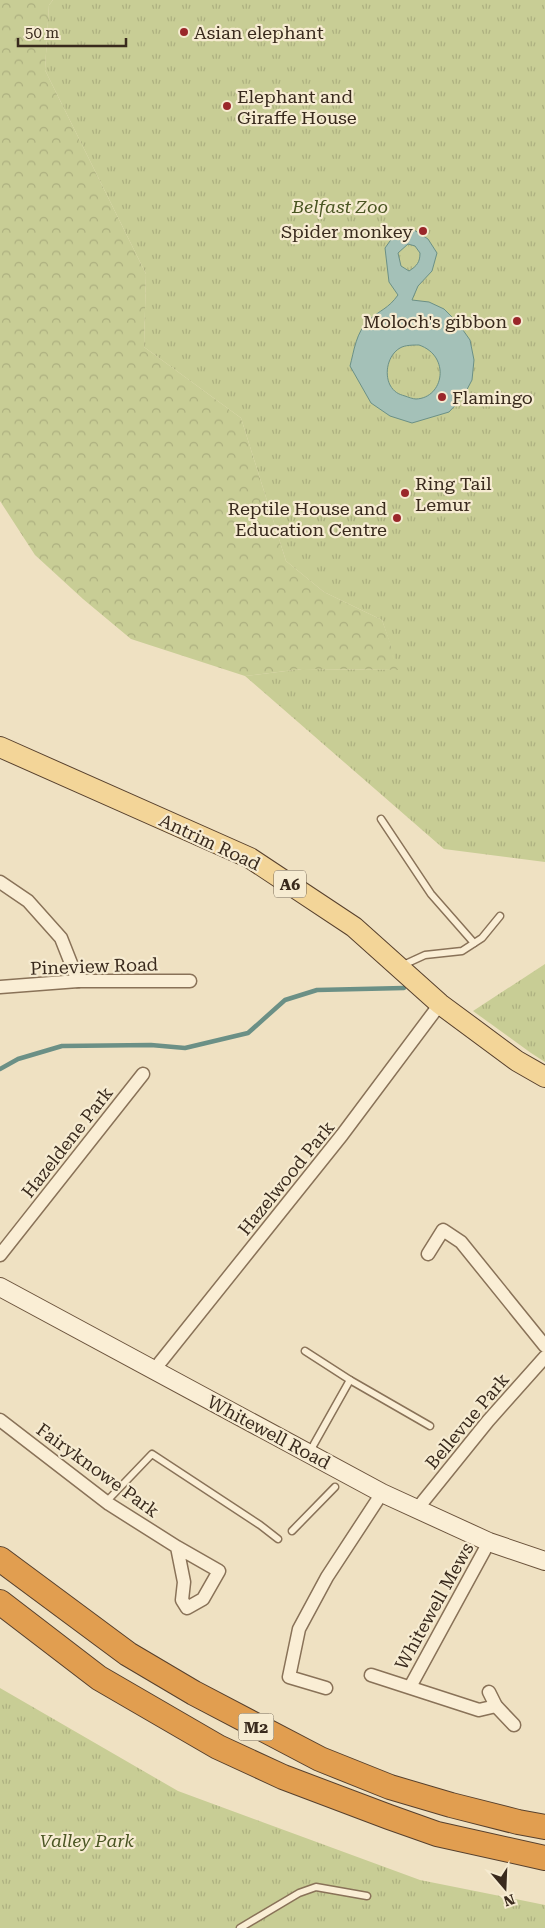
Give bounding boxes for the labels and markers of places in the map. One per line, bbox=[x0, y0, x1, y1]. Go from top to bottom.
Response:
place label: Asian elephant bbox=[194, 22, 324, 43]
marker: Asian elephant bbox=[178, 26, 190, 38]
place label: Elephant and Giraffe House bbox=[237, 86, 357, 128]
marker: Elephant and Giraffe House bbox=[221, 100, 233, 112]
place label: Spider monkey bbox=[281, 221, 413, 242]
marker: Spider monkey bbox=[417, 225, 429, 237]
place label: Moloch's gibbon bbox=[363, 311, 507, 332]
marker: Moloch's gibbon bbox=[511, 315, 523, 327]
place label: Flamingo bbox=[452, 387, 533, 408]
marker: Flamingo bbox=[436, 391, 448, 403]
place label: Ring Tail Lemur bbox=[415, 473, 492, 515]
marker: Ring Tail Lemur bbox=[399, 487, 411, 499]
place label: Reptile House and Education Centre bbox=[228, 498, 387, 540]
marker: Reptile House and Education Centre bbox=[391, 512, 403, 524]

